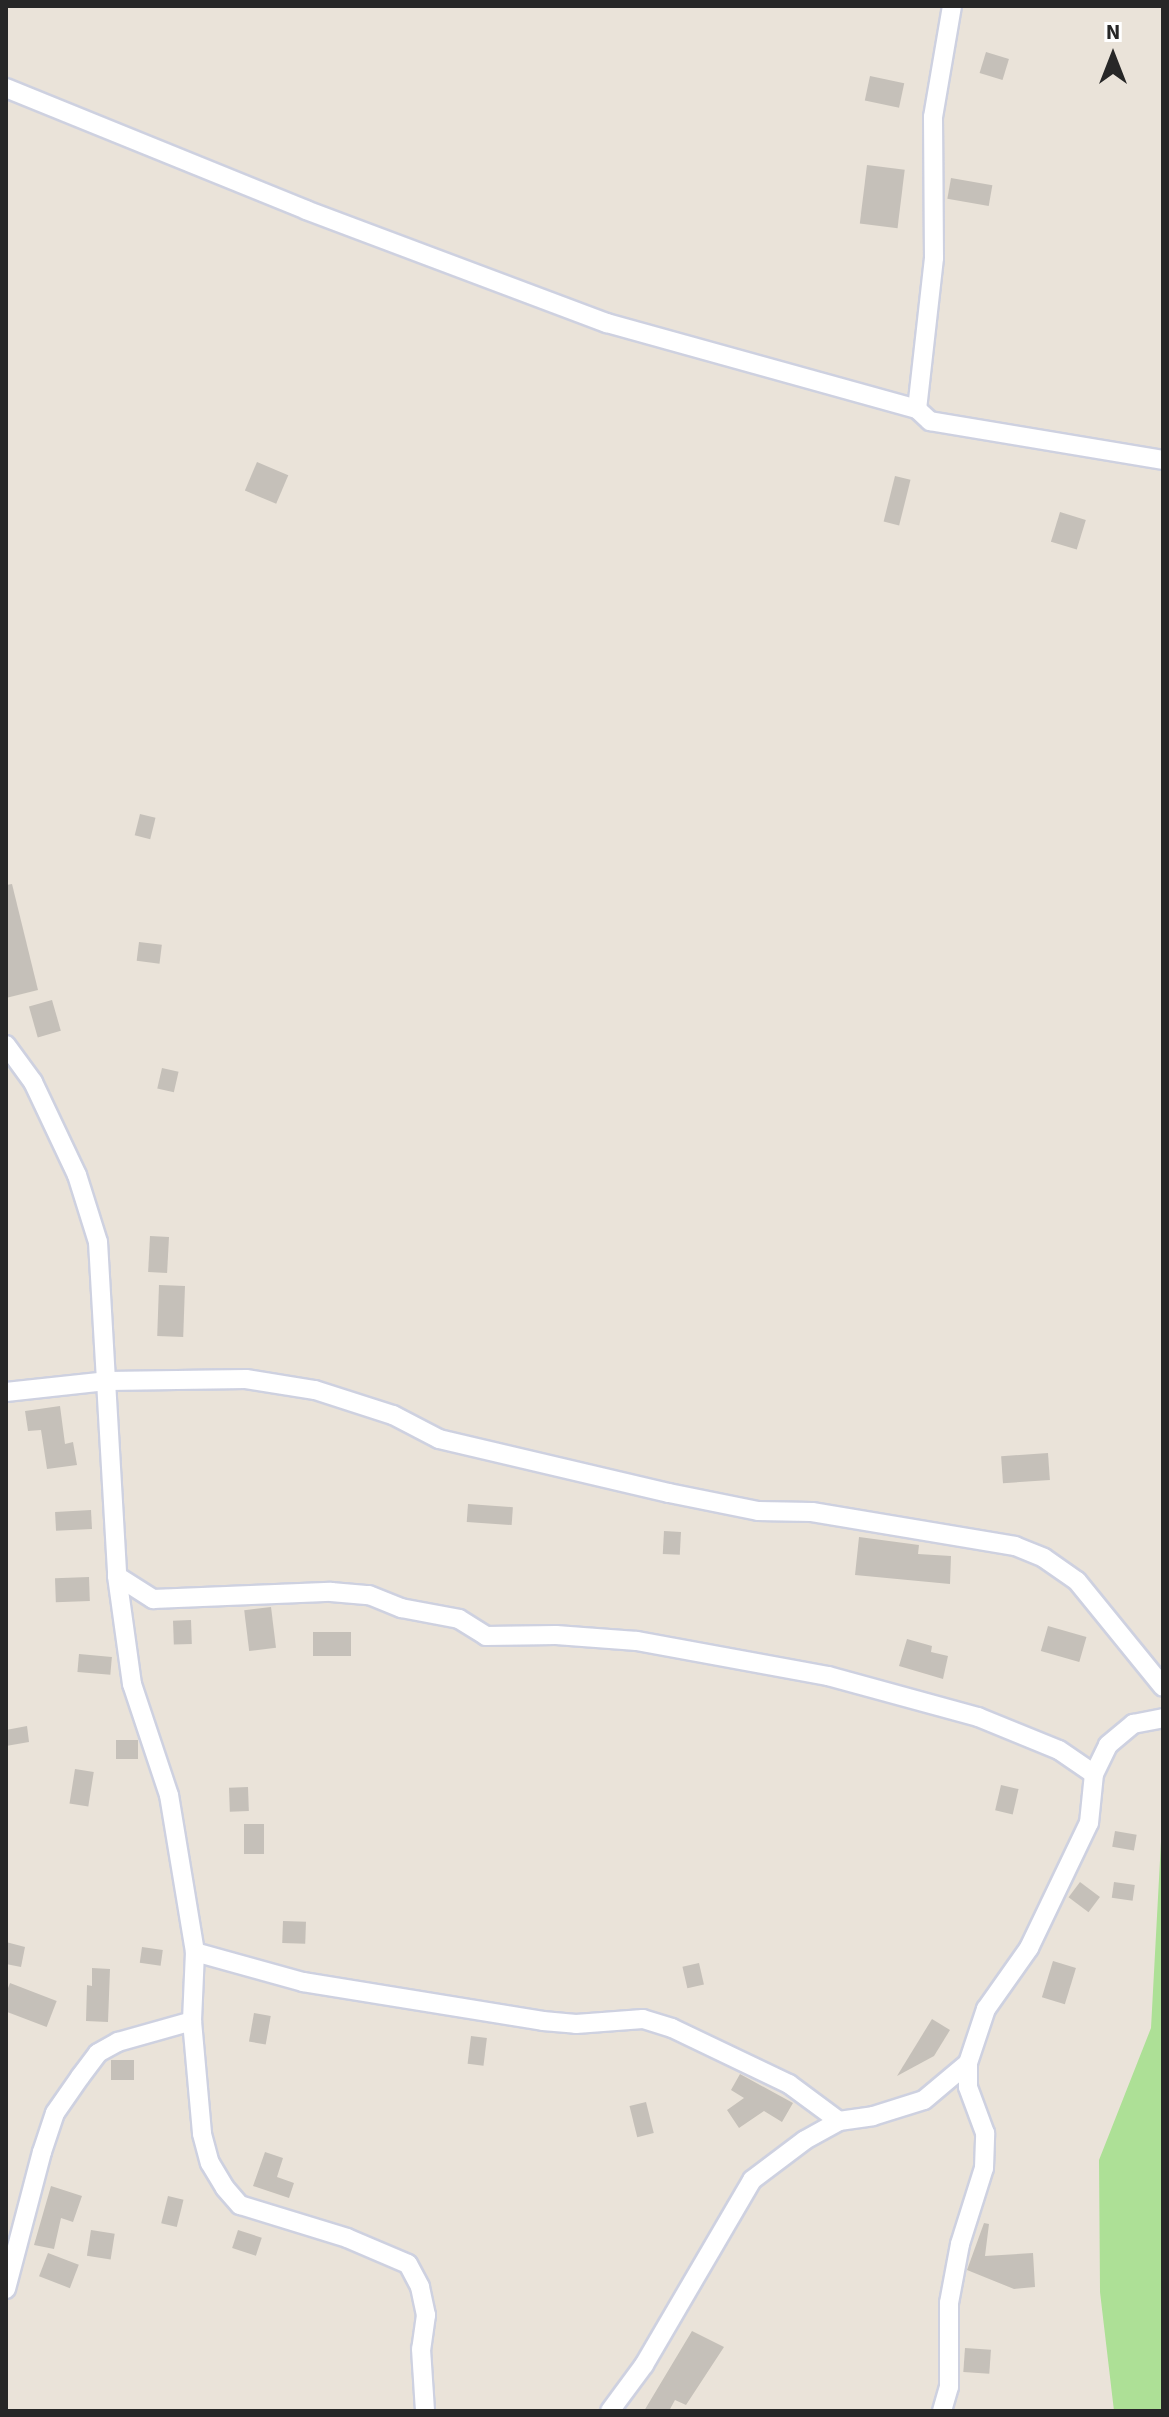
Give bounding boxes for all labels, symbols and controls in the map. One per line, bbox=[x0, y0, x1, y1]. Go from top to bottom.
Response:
north arrow bbox=[1073, 16, 1153, 96]
text: N bbox=[1106, 16, 1120, 48]

